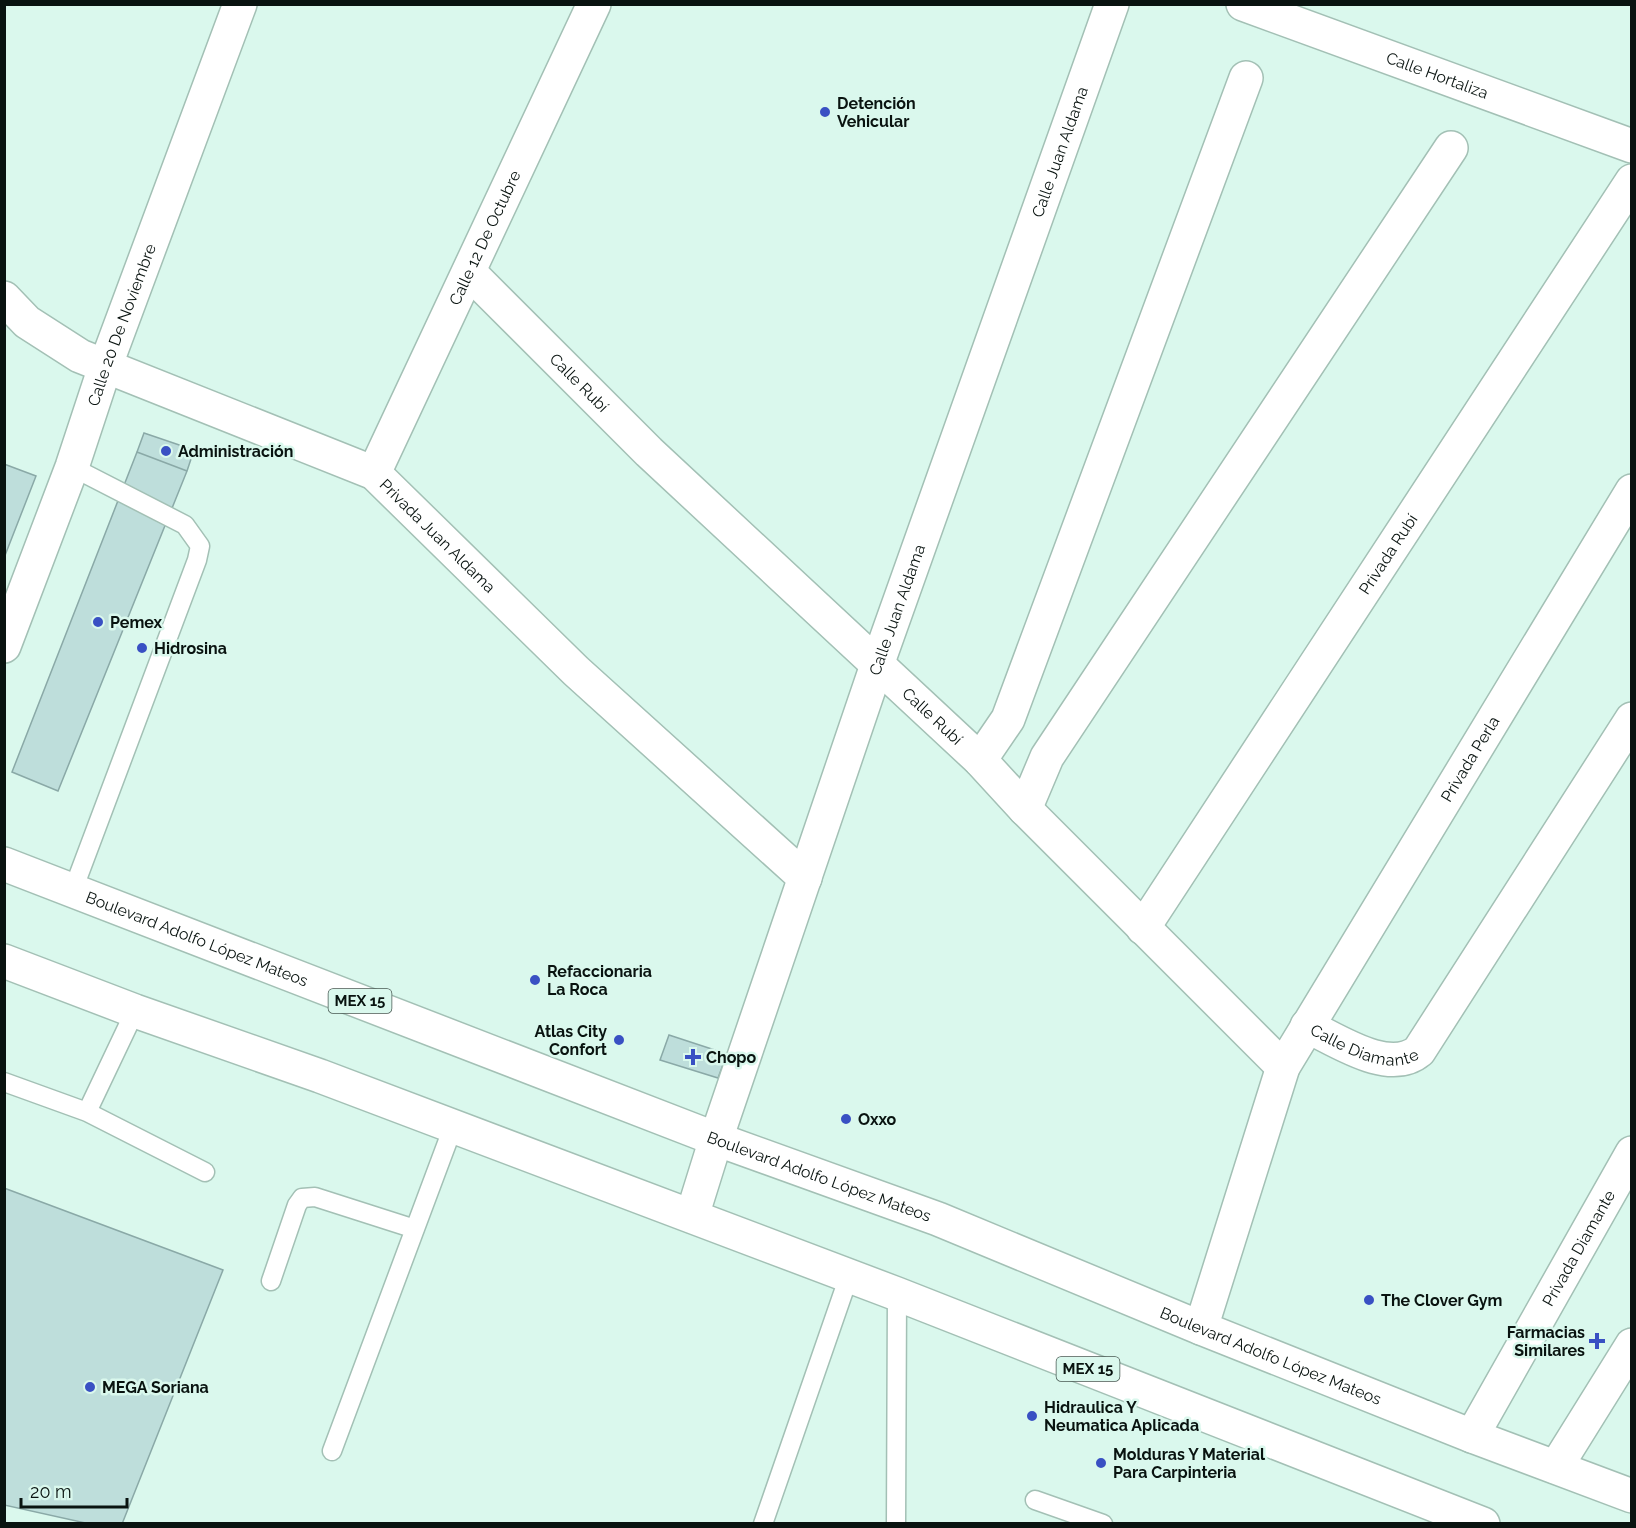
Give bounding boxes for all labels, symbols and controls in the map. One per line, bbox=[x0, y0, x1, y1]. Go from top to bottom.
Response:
street label: Calle Hortaliza bbox=[1384, 48, 1491, 102]
street label: Calle Juan Aldama bbox=[1027, 84, 1091, 220]
place label: Detención Vehicular bbox=[837, 94, 916, 131]
marker: Detención Vehicular bbox=[818, 105, 832, 119]
street label: Calle 12 De Octubre bbox=[445, 167, 524, 308]
street label: Calle 20 De Noviembre bbox=[83, 241, 160, 408]
street label: Calle Rubí bbox=[546, 349, 613, 416]
place label: Administración bbox=[178, 442, 293, 461]
marker: Administración bbox=[159, 444, 173, 458]
street label: Privada Juan Aldama bbox=[376, 475, 500, 596]
street label: Privada Rubí bbox=[1355, 510, 1421, 598]
street label: Calle Juan Aldama bbox=[865, 542, 929, 678]
place label: Pemex bbox=[110, 613, 163, 632]
marker: Pemex bbox=[91, 615, 105, 629]
place label: Hidrosina bbox=[154, 639, 227, 658]
marker: Hidrosina bbox=[135, 641, 149, 655]
street label: Calle Rubí bbox=[899, 683, 967, 749]
street label: Privada Perla bbox=[1437, 712, 1503, 805]
street label: Boulevard Adolfo López Mateos bbox=[83, 887, 311, 990]
place label: Refaccionaria La Roca bbox=[547, 962, 652, 999]
marker: Refaccionaria La Roca bbox=[528, 973, 542, 987]
road number: MEX 15 bbox=[328, 989, 392, 1013]
street label: Calle Diamante bbox=[1307, 1020, 1422, 1069]
place label: Atlas City Confort bbox=[535, 1022, 607, 1059]
marker: Atlas City Confort bbox=[612, 1033, 626, 1047]
marker: Chopo bbox=[684, 1048, 702, 1066]
place label: Chopo bbox=[706, 1048, 756, 1067]
place label: Oxxo bbox=[858, 1110, 897, 1129]
marker: Oxxo bbox=[839, 1112, 853, 1126]
street label: Boulevard Adolfo López Mateos bbox=[705, 1127, 934, 1225]
street label: Privada Diamante bbox=[1538, 1187, 1619, 1309]
place label: The Clover Gym bbox=[1381, 1291, 1502, 1310]
marker: The Clover Gym bbox=[1362, 1293, 1376, 1307]
street label: Boulevard Adolfo López Mateos bbox=[1157, 1303, 1384, 1409]
place label: Farmacias Similares bbox=[1507, 1323, 1585, 1360]
marker: Farmacias Similares bbox=[1590, 1334, 1604, 1348]
road number: MEX 15 bbox=[1056, 1357, 1120, 1381]
place label: MEGA Soriana bbox=[102, 1378, 209, 1397]
marker: MEGA Soriana bbox=[83, 1380, 97, 1394]
place label: Hidraulica Y Neumatica Aplicada bbox=[1044, 1398, 1199, 1435]
marker: Hidraulica Y Neumatica Aplicada bbox=[1025, 1409, 1039, 1423]
place label: Molduras Y Material Para Carpinteria bbox=[1113, 1445, 1266, 1482]
marker: Molduras Y Material Para Carpinteria bbox=[1094, 1456, 1108, 1470]
scale bar bbox=[21, 1471, 128, 1509]
text: 20 m bbox=[30, 1481, 72, 1502]

